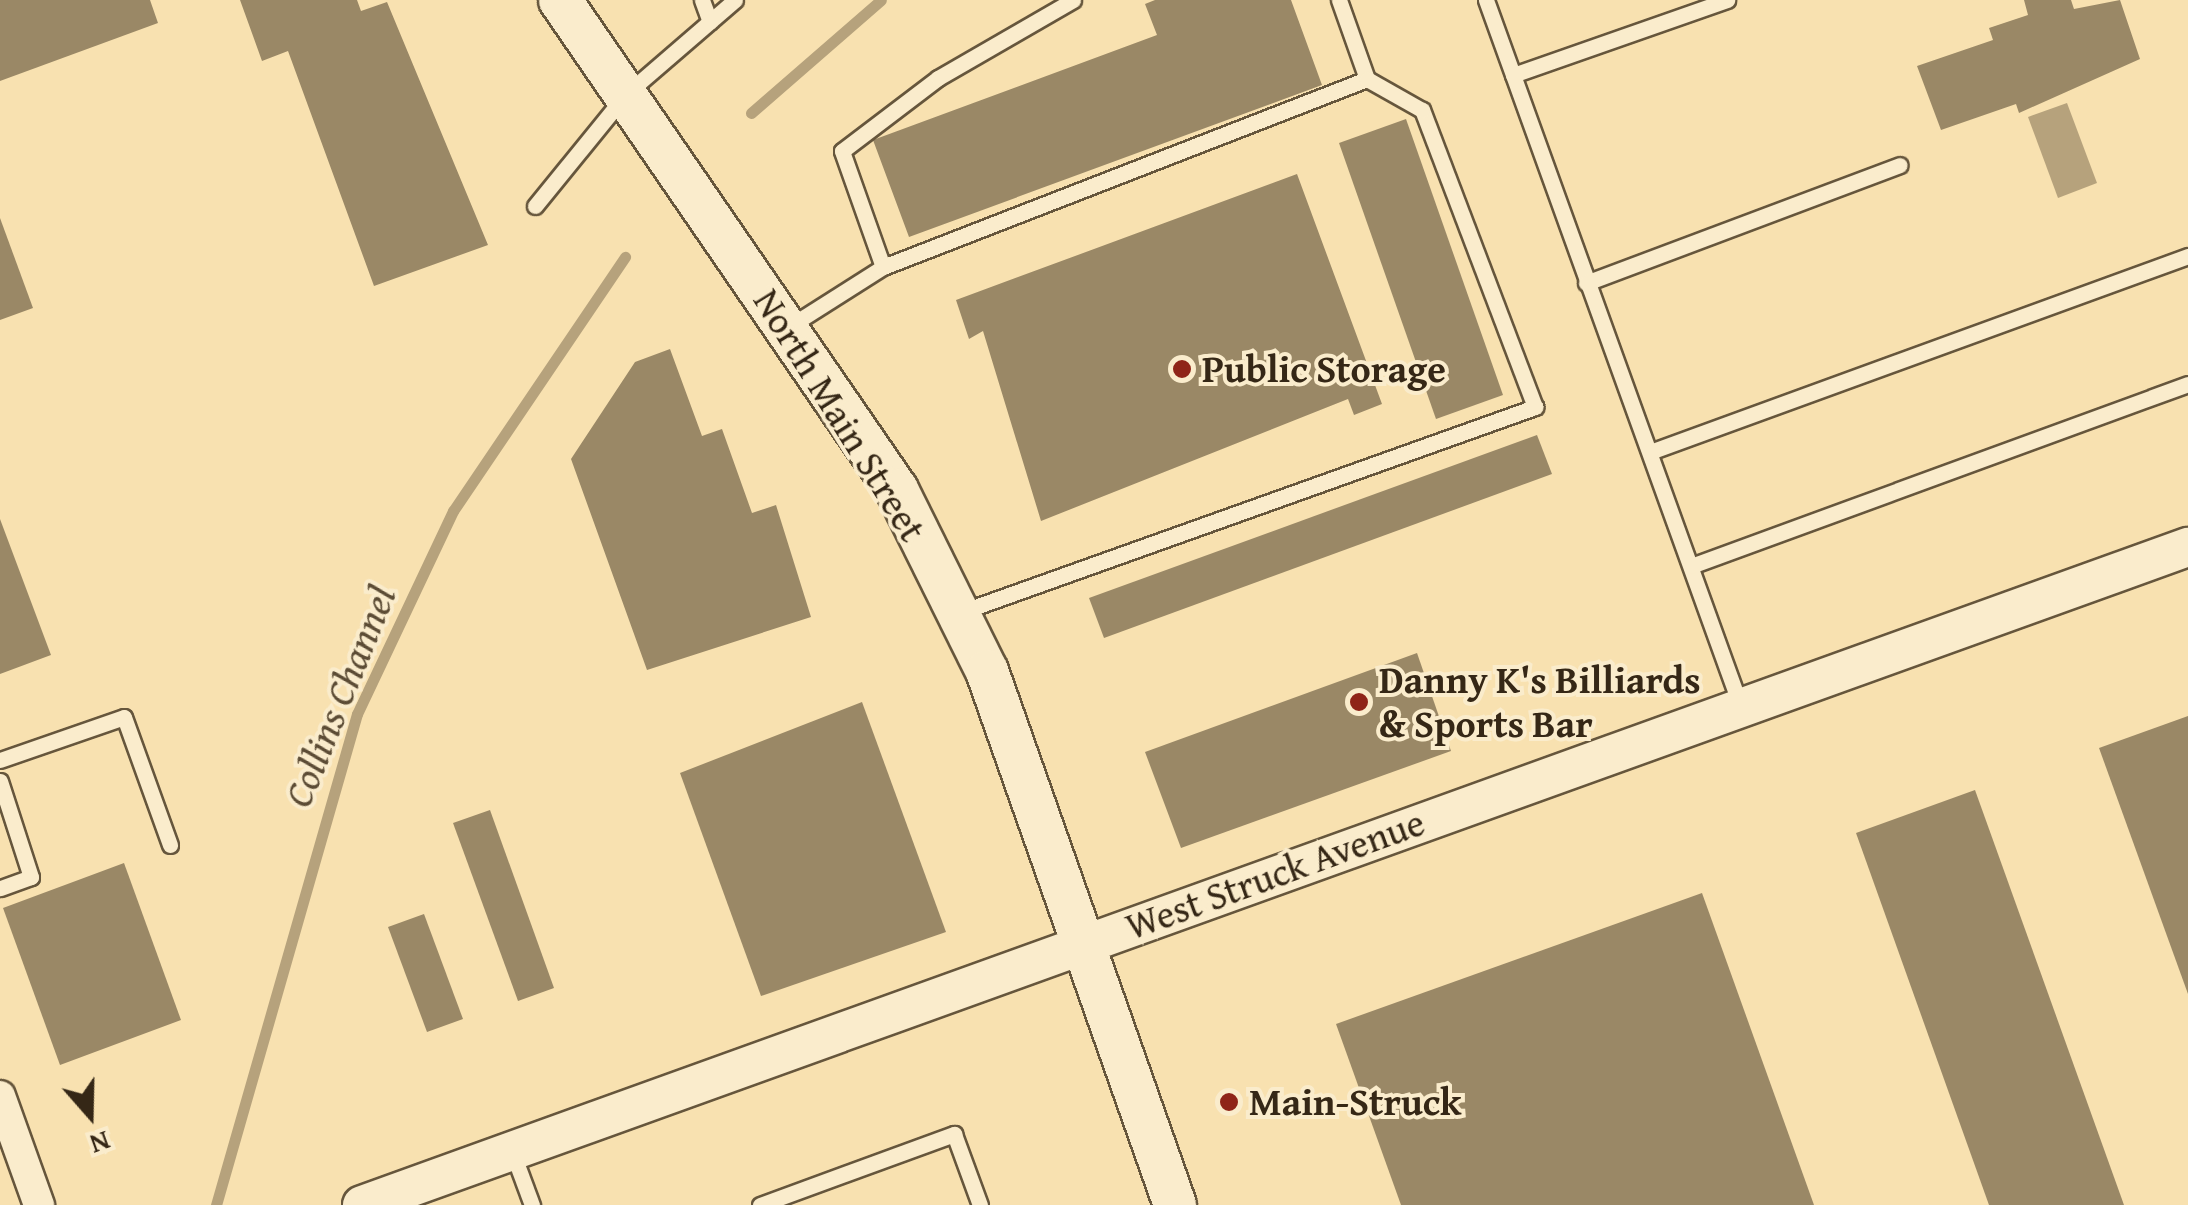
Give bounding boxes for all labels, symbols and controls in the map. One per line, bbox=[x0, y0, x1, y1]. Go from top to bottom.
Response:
street label: North Main Street bbox=[744, 281, 936, 549]
place label: Public Storage bbox=[1202, 346, 1446, 392]
marker: Public Storage bbox=[1171, 358, 1193, 380]
water label: Collins Channel bbox=[273, 578, 405, 814]
place label: Danny K's Billiards & Sports Bar bbox=[1379, 657, 1701, 746]
marker: Danny K's Billiards & Sports Bar bbox=[1348, 691, 1370, 713]
street label: West Struck Avenue bbox=[1119, 799, 1431, 949]
north arrow bbox=[40, 1065, 140, 1165]
place label: Main-Struck bbox=[1249, 1079, 1461, 1125]
marker: Main-Struck bbox=[1218, 1091, 1240, 1113]
text: N bbox=[85, 1121, 116, 1166]

